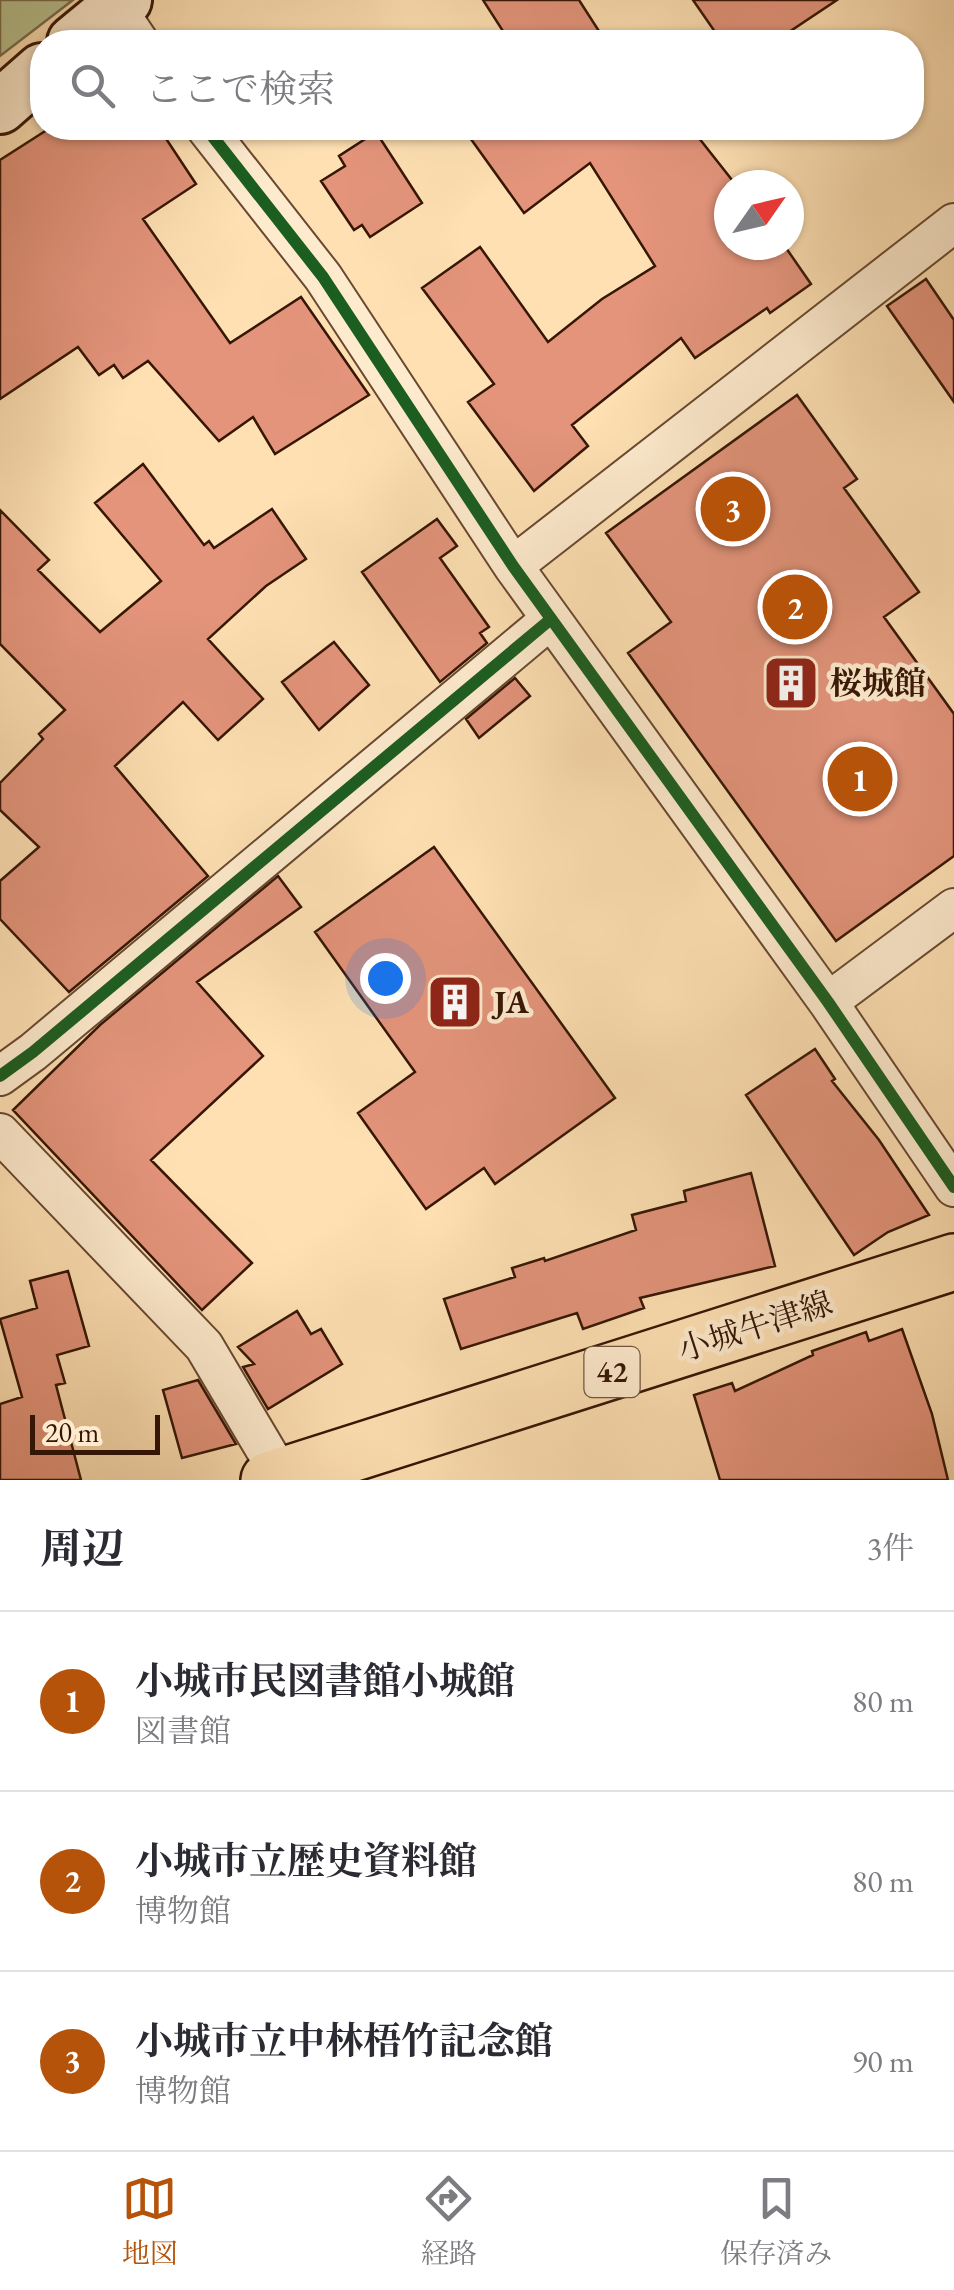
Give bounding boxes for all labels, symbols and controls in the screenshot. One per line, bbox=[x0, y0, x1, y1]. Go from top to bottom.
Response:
search box bbox=[30, 30, 924, 140]
icon: search bbox=[65, 58, 120, 113]
text: ここで検索 bbox=[145, 64, 335, 113]
north arrow bbox=[714, 170, 804, 260]
pin: 3 bbox=[700, 472, 766, 546]
pin: 2 bbox=[762, 570, 828, 644]
building icon: 桜城館 bbox=[761, 653, 821, 713]
place label: 桜城館 bbox=[830, 662, 926, 704]
pin: 1 bbox=[828, 742, 892, 816]
your location bbox=[360, 953, 411, 1004]
building icon: JA bbox=[425, 972, 485, 1032]
place label: JA bbox=[491, 981, 530, 1023]
street label: 小城牛津線 bbox=[672, 1281, 838, 1371]
road number: 42 bbox=[584, 1347, 640, 1397]
scale bar bbox=[30, 1410, 160, 1454]
text: 20 m bbox=[45, 1414, 99, 1450]
text: 周辺 bbox=[40, 1521, 124, 1576]
text: 3件 bbox=[867, 1527, 914, 1569]
text: 小城市民図書館小城館 bbox=[135, 1656, 515, 1705]
text: 1 bbox=[64, 1680, 81, 1722]
text: 80 m bbox=[852, 1680, 914, 1722]
text: 図書館 bbox=[135, 1710, 231, 1752]
text: 小城市立歴史資料館 bbox=[135, 1836, 477, 1885]
text: 2 bbox=[64, 1860, 81, 1902]
text: 80 m bbox=[852, 1860, 914, 1902]
text: 博物館 bbox=[135, 1890, 231, 1932]
text: 小城市立中林梧竹記念館 bbox=[135, 2016, 553, 2065]
text: 3 bbox=[64, 2040, 81, 2082]
text: 90 m bbox=[852, 2040, 914, 2082]
text: 博物館 bbox=[135, 2070, 231, 2112]
tab: 地図 bbox=[122, 2171, 178, 2271]
tab: 経路 bbox=[421, 2171, 477, 2271]
tab: 保存済み bbox=[720, 2171, 832, 2271]

